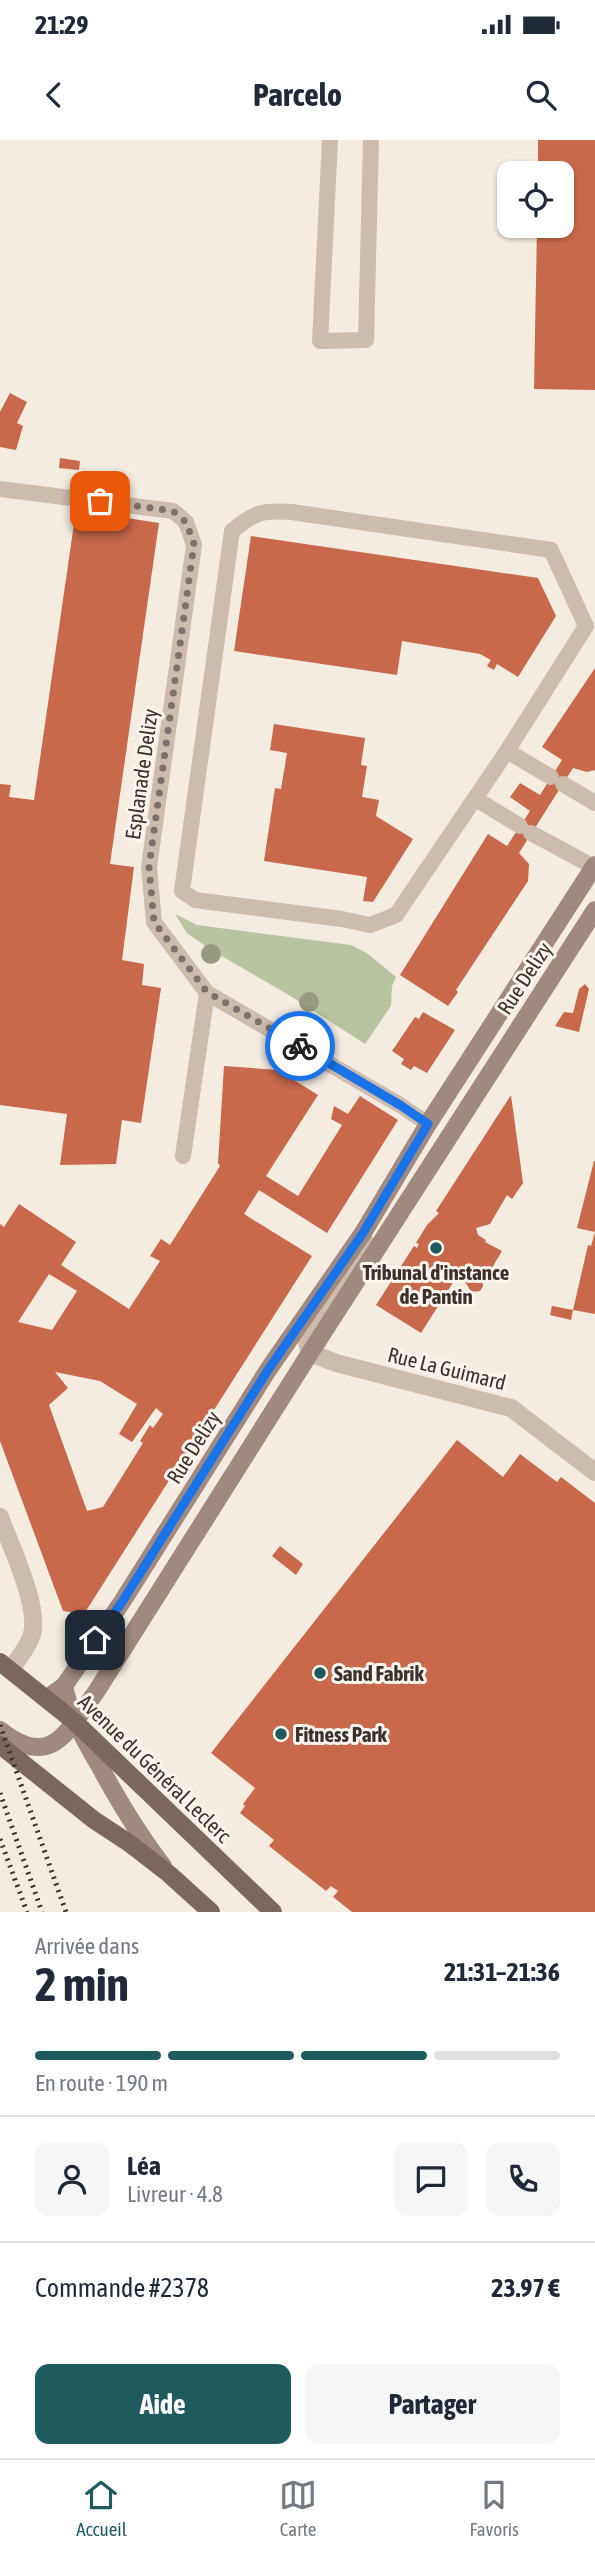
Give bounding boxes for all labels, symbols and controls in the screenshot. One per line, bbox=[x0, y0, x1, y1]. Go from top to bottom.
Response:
text: 21:29 bbox=[35, 10, 89, 40]
icon: back bbox=[35, 76, 73, 114]
text: Parcelo bbox=[253, 76, 342, 113]
icon: search bbox=[522, 76, 560, 114]
map controls bbox=[497, 161, 574, 238]
button: locate bbox=[497, 161, 574, 238]
pin bbox=[70, 471, 130, 531]
icon: bag bbox=[81, 482, 119, 520]
street label: Esplanade Delizy bbox=[120, 707, 162, 841]
street label: Rue Delizy bbox=[492, 937, 556, 1018]
courier bbox=[265, 1011, 335, 1081]
icon: bike bbox=[281, 1027, 319, 1065]
marker: Tribunal d'instance de Pantin bbox=[428, 1240, 444, 1256]
place label: Tribunal d'instance de Pantin bbox=[363, 1260, 509, 1308]
street label: Rue La Guimard bbox=[385, 1342, 509, 1394]
street label: Rue Delizy bbox=[161, 1406, 225, 1488]
pin bbox=[65, 1610, 125, 1670]
icon: home bbox=[76, 1621, 114, 1659]
place label: Sand Fabrik bbox=[334, 1661, 424, 1685]
marker: Sand Fabrik bbox=[312, 1665, 328, 1681]
street label: Avenue du Général Leclerc bbox=[74, 1689, 236, 1847]
place label: Fitness Park bbox=[295, 1722, 388, 1746]
marker: Fitness Park bbox=[273, 1726, 289, 1742]
text: Arrivée dans bbox=[35, 1933, 139, 1959]
text: 21:31–21:36 bbox=[444, 1957, 560, 1987]
text: 2 min bbox=[35, 1958, 129, 2011]
text: En route · 190 m bbox=[35, 2070, 168, 2096]
button: person bbox=[35, 2142, 109, 2216]
button: chat bbox=[394, 2142, 468, 2216]
button: phone bbox=[486, 2142, 560, 2216]
text: Léa bbox=[127, 2151, 161, 2181]
text: Livreur · 4.8 bbox=[127, 2181, 223, 2207]
text: Commande #2378 bbox=[35, 2273, 209, 2303]
text: 23.97 € bbox=[491, 2273, 560, 2303]
button: Aide bbox=[35, 2364, 291, 2444]
button: Partager bbox=[305, 2364, 560, 2444]
tab: Accueil bbox=[76, 2476, 127, 2540]
tab: Carte bbox=[279, 2476, 317, 2540]
tab: Favoris bbox=[469, 2476, 519, 2540]

